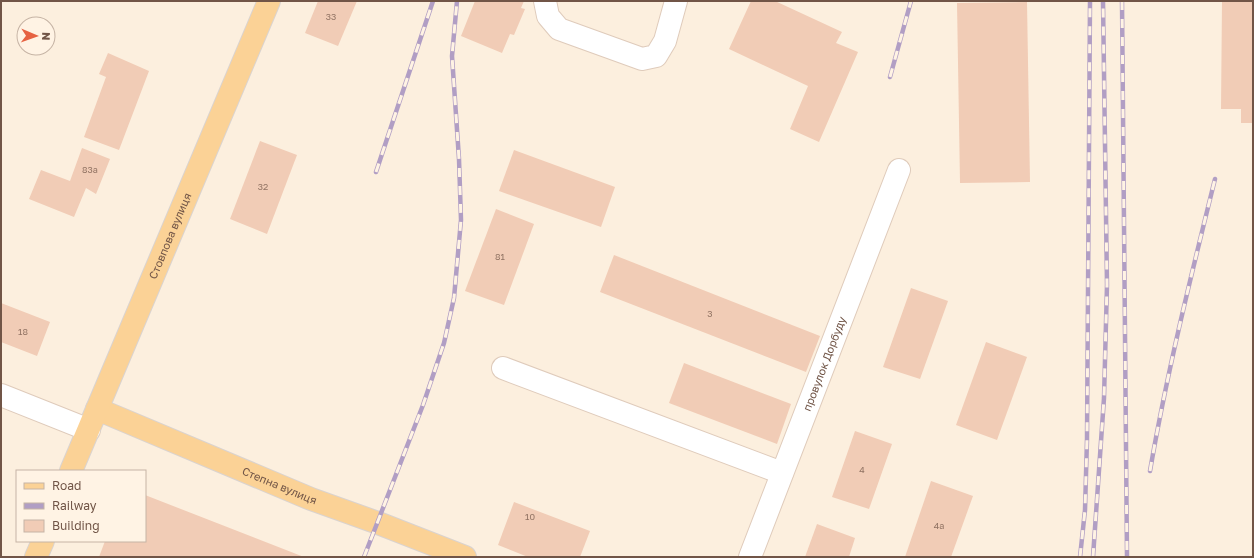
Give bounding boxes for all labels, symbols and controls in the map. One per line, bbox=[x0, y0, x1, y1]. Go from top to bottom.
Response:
house number: 33 bbox=[326, 11, 336, 22]
north arrow bbox=[16, 16, 56, 56]
text: N bbox=[40, 32, 53, 41]
house number: 83а bbox=[82, 164, 98, 175]
house number: 32 bbox=[258, 181, 268, 192]
street label: Стовпова вулиця bbox=[146, 191, 193, 281]
house number: 81 bbox=[495, 251, 506, 262]
house number: 3 bbox=[707, 308, 713, 319]
street label: провулок Дорбуду bbox=[800, 315, 848, 413]
house number: 18 bbox=[18, 326, 28, 337]
street label: Степна вулиця bbox=[240, 464, 319, 507]
house number: 4 bbox=[859, 464, 865, 475]
legend bbox=[16, 470, 146, 542]
text: Road bbox=[52, 478, 81, 493]
text: Railway bbox=[52, 498, 97, 513]
house number: 10 bbox=[525, 511, 535, 522]
text: Building bbox=[52, 518, 100, 533]
house number: 4а bbox=[934, 520, 944, 531]

